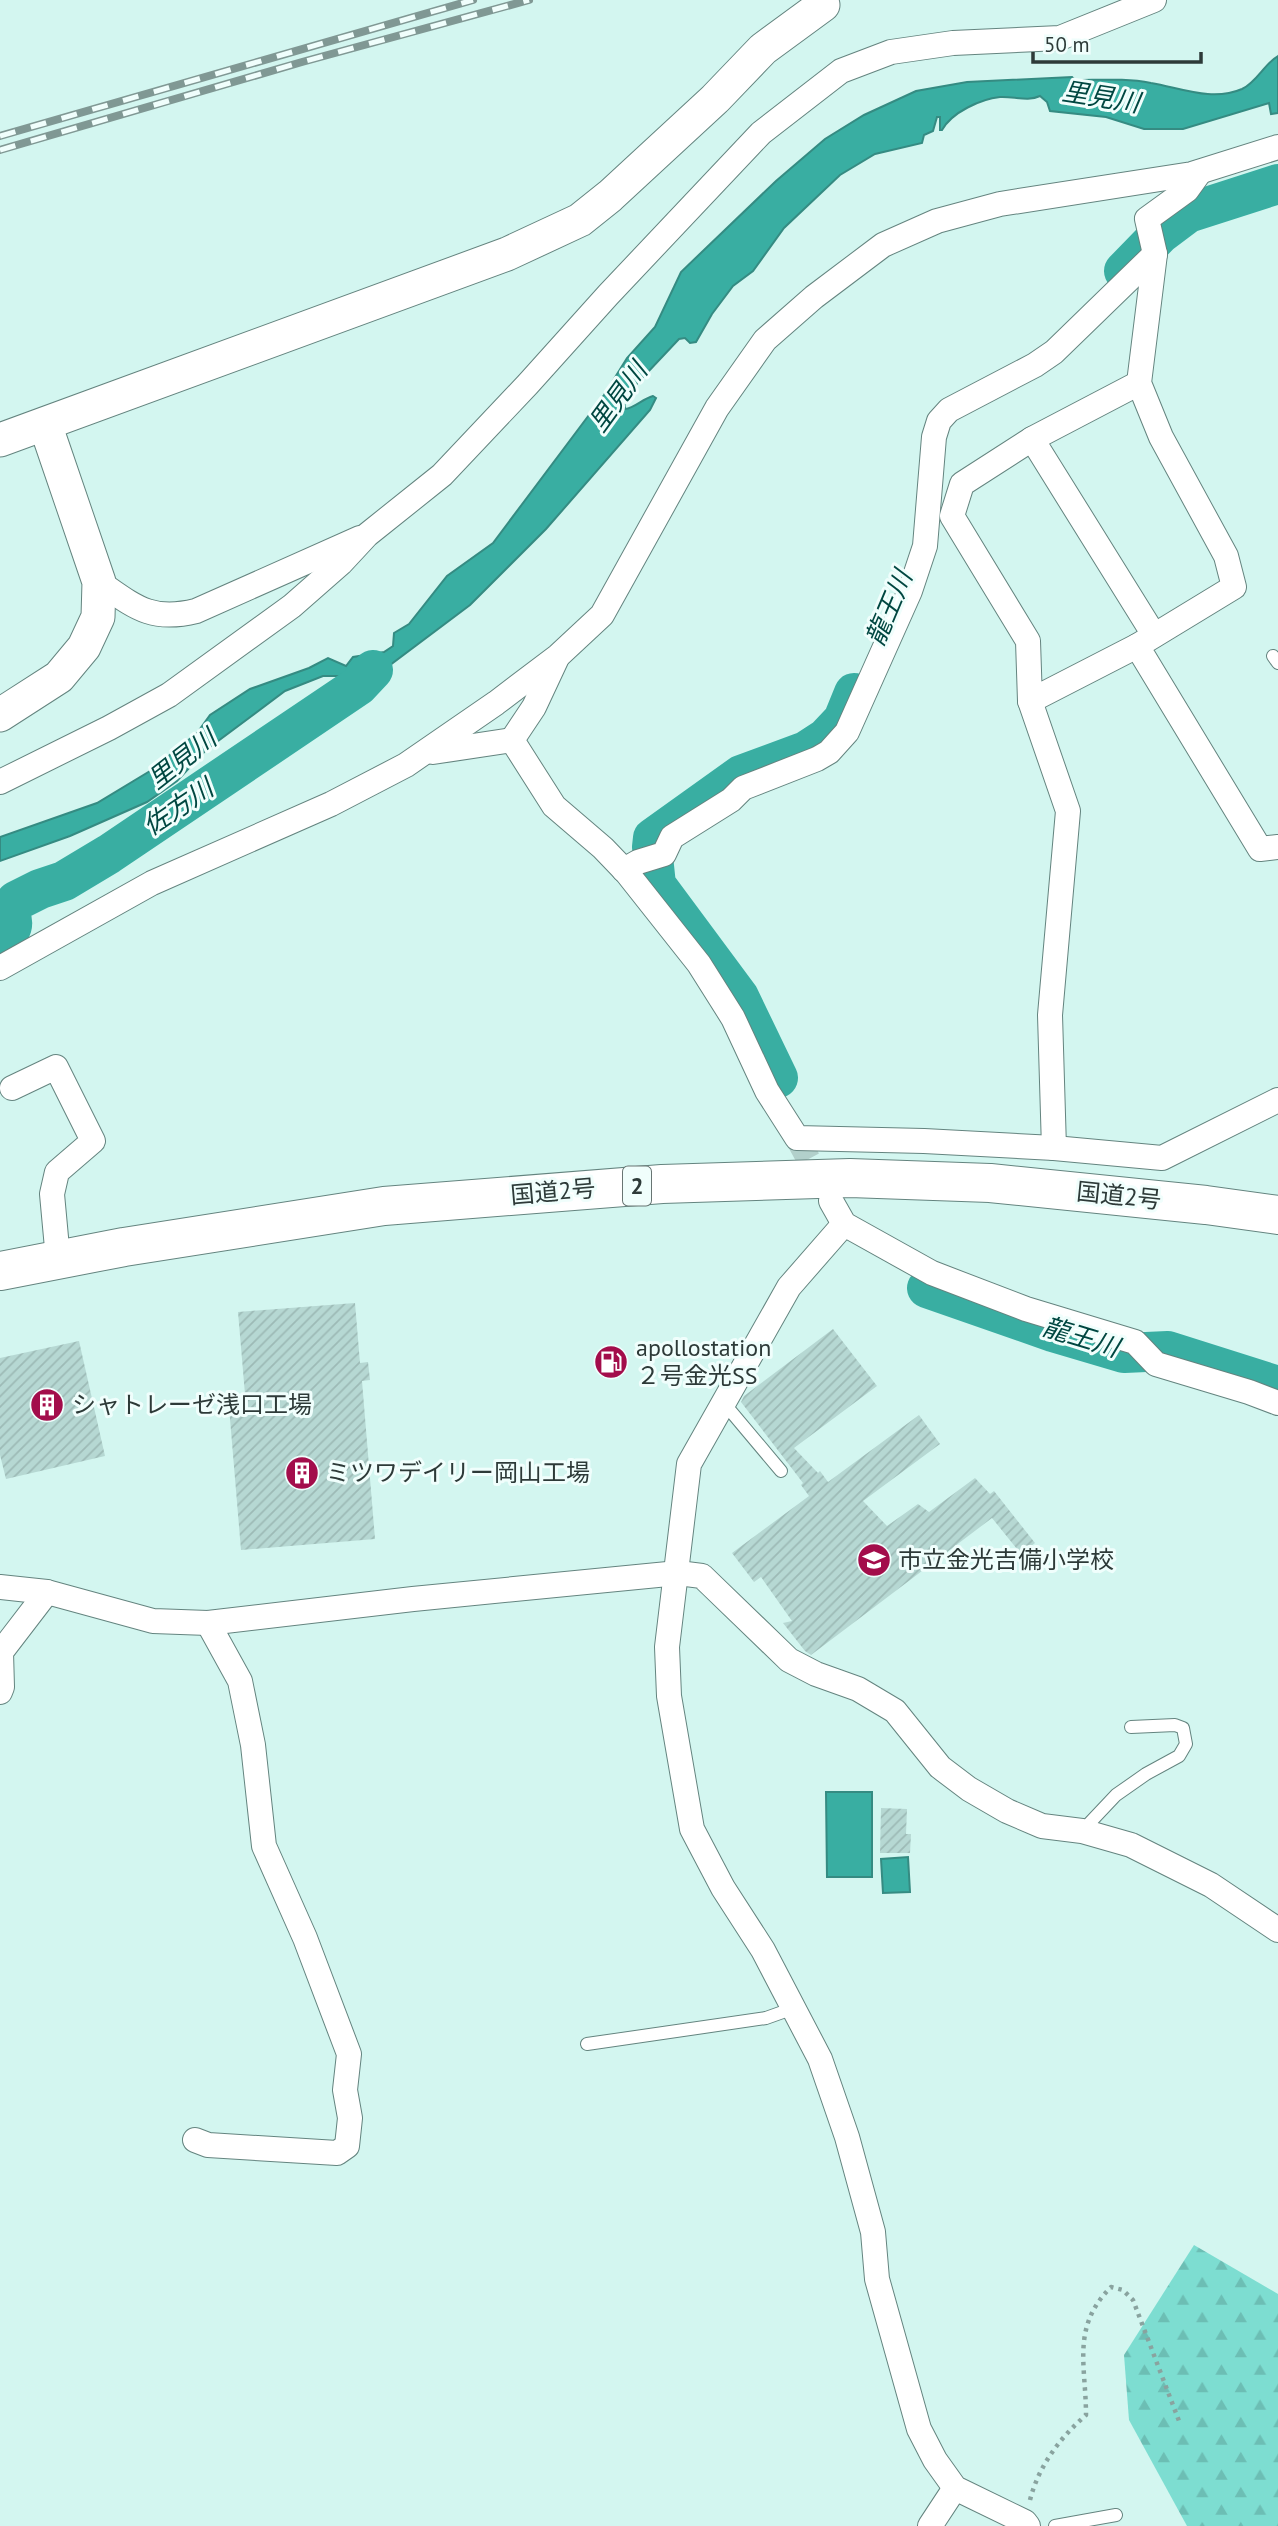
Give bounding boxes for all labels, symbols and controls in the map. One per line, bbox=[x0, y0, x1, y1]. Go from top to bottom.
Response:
scale bar bbox=[1033, 21, 1201, 65]
text: 50 m bbox=[1044, 31, 1090, 58]
water label: 里見川 bbox=[1060, 74, 1145, 119]
water label: 里見川 bbox=[581, 353, 656, 438]
water label: 龍王川 bbox=[858, 563, 920, 650]
water label: 里見川 bbox=[141, 720, 225, 796]
water label: 佐方川 bbox=[136, 769, 222, 842]
road number: 2 bbox=[623, 1166, 651, 1205]
street label: 国道2号 bbox=[509, 1172, 597, 1211]
street label: 国道2号 bbox=[1075, 1176, 1163, 1215]
water label: 龍王川 bbox=[1039, 1309, 1126, 1365]
place label: apollostation ２号金光SS bbox=[636, 1332, 771, 1391]
fuel station icon: apollostation ２号金光SS bbox=[592, 1343, 630, 1381]
building icon: シャトレーゼ浅口工場 bbox=[28, 1386, 66, 1424]
place label: シャトレーゼ浅口工場 bbox=[72, 1389, 312, 1420]
building icon: ミツワデイリー岡山工場 bbox=[283, 1454, 321, 1492]
place label: ミツワデイリー岡山工場 bbox=[326, 1457, 590, 1488]
school or university icon: 市立金光吉備小学校 bbox=[855, 1541, 893, 1579]
place label: 市立金光吉備小学校 bbox=[898, 1544, 1114, 1575]

